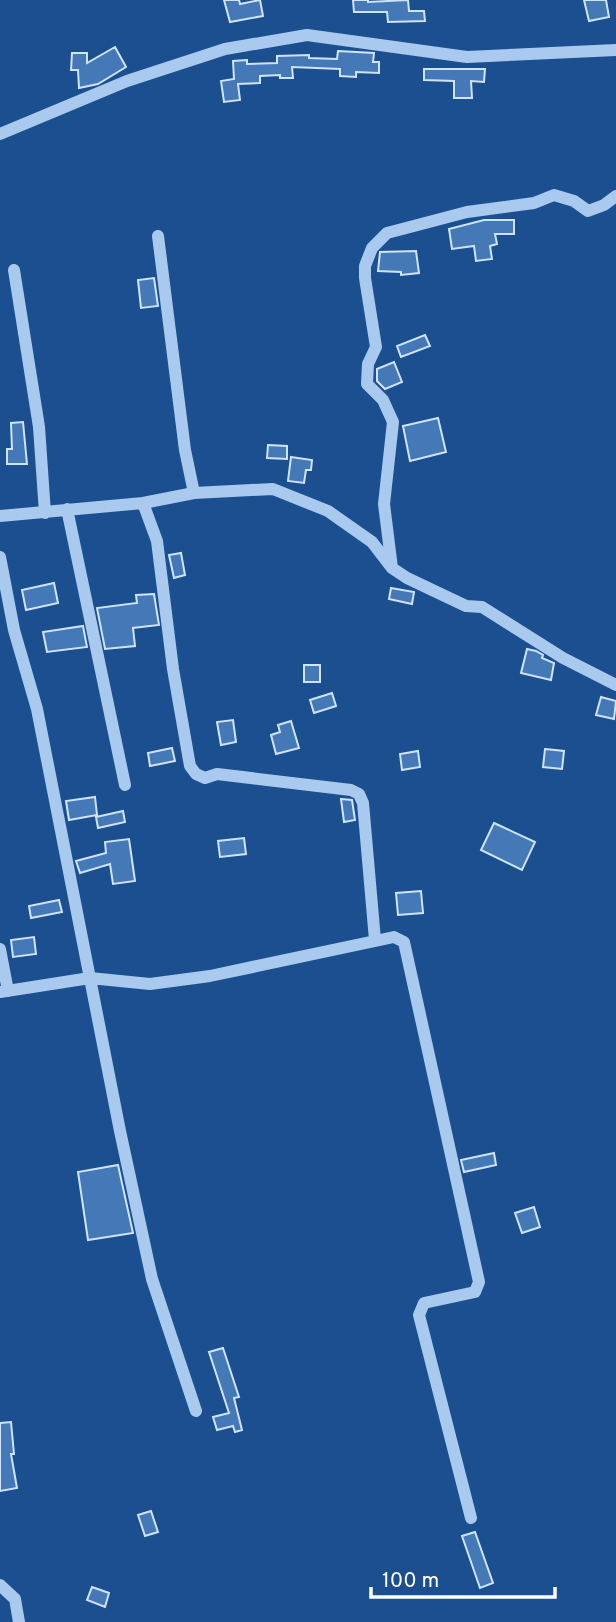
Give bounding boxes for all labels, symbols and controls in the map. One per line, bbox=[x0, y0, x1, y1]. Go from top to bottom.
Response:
scale bar bbox=[371, 1556, 555, 1600]
text: 100 m bbox=[382, 1568, 439, 1595]

